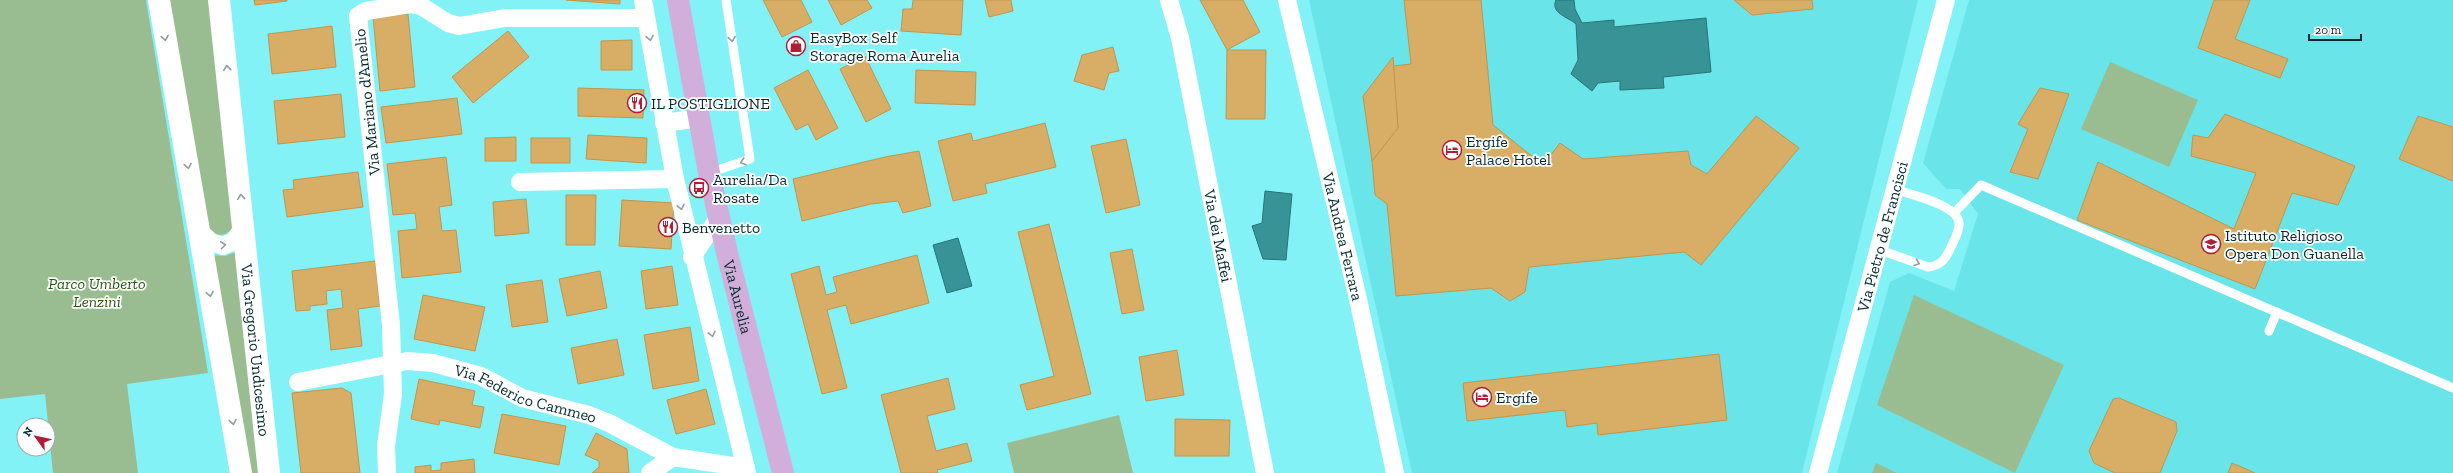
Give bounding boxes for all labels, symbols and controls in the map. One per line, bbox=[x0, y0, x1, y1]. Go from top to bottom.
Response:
scale bar bbox=[2309, 16, 2361, 42]
text: 20 m bbox=[2315, 23, 2342, 37]
street label: Via Mariano d'Amelio bbox=[350, 28, 384, 177]
place label: EasyBox Self Storage Roma Aurelia bbox=[810, 28, 960, 65]
one-way arrow bbox=[161, 35, 169, 42]
one-way arrow bbox=[645, 35, 653, 41]
one-way arrow bbox=[727, 35, 736, 42]
shop icon: EasyBox Self Storage Roma Aurelia bbox=[785, 35, 807, 57]
one-way arrow bbox=[223, 65, 232, 71]
restaurant icon: IL POSTIGLIONE bbox=[626, 92, 648, 114]
place label: IL POSTIGLIONE bbox=[651, 94, 770, 113]
place label: Ergife Palace Hotel bbox=[1466, 132, 1551, 169]
hotel icon: Ergife Palace Hotel bbox=[1441, 139, 1463, 161]
one-way arrow bbox=[740, 157, 747, 166]
street label: Via Pietro de Francisci bbox=[1852, 159, 1912, 315]
one-way arrow bbox=[183, 163, 191, 170]
street label: Via Andrea Ferrara bbox=[1319, 169, 1368, 303]
place label: Aurelia/Da Rosate bbox=[713, 170, 787, 207]
bus stop icon: Aurelia/Da Rosate bbox=[688, 177, 710, 199]
street label: Via dei Maffei bbox=[1200, 187, 1237, 284]
one-way arrow bbox=[237, 194, 246, 200]
one-way arrow bbox=[677, 204, 685, 211]
restaurant icon: Benvenetto bbox=[657, 216, 679, 238]
place label: Benvenetto bbox=[682, 218, 760, 237]
place label: Istituto Religioso Opera Don Guanella bbox=[2225, 226, 2364, 263]
school or university icon: Istituto Religioso Opera Don Guanella bbox=[2200, 233, 2222, 255]
one-way arrow bbox=[220, 240, 226, 249]
street label: Via Aurelia bbox=[719, 257, 757, 336]
one-way arrow bbox=[1913, 259, 1920, 267]
street label: Via Gregorio Undicesimo bbox=[237, 262, 275, 437]
park label: Parco Umberto Lenzini bbox=[48, 274, 146, 311]
one-way arrow bbox=[206, 291, 214, 298]
one-way arrow bbox=[707, 331, 715, 337]
street label: Via Federico Cammeo bbox=[452, 360, 600, 427]
hotel icon: Ergife bbox=[1471, 386, 1493, 408]
place label: Ergife bbox=[1496, 388, 1538, 407]
north arrow bbox=[16, 417, 56, 457]
one-way arrow bbox=[229, 419, 237, 426]
text: N bbox=[20, 424, 36, 439]

